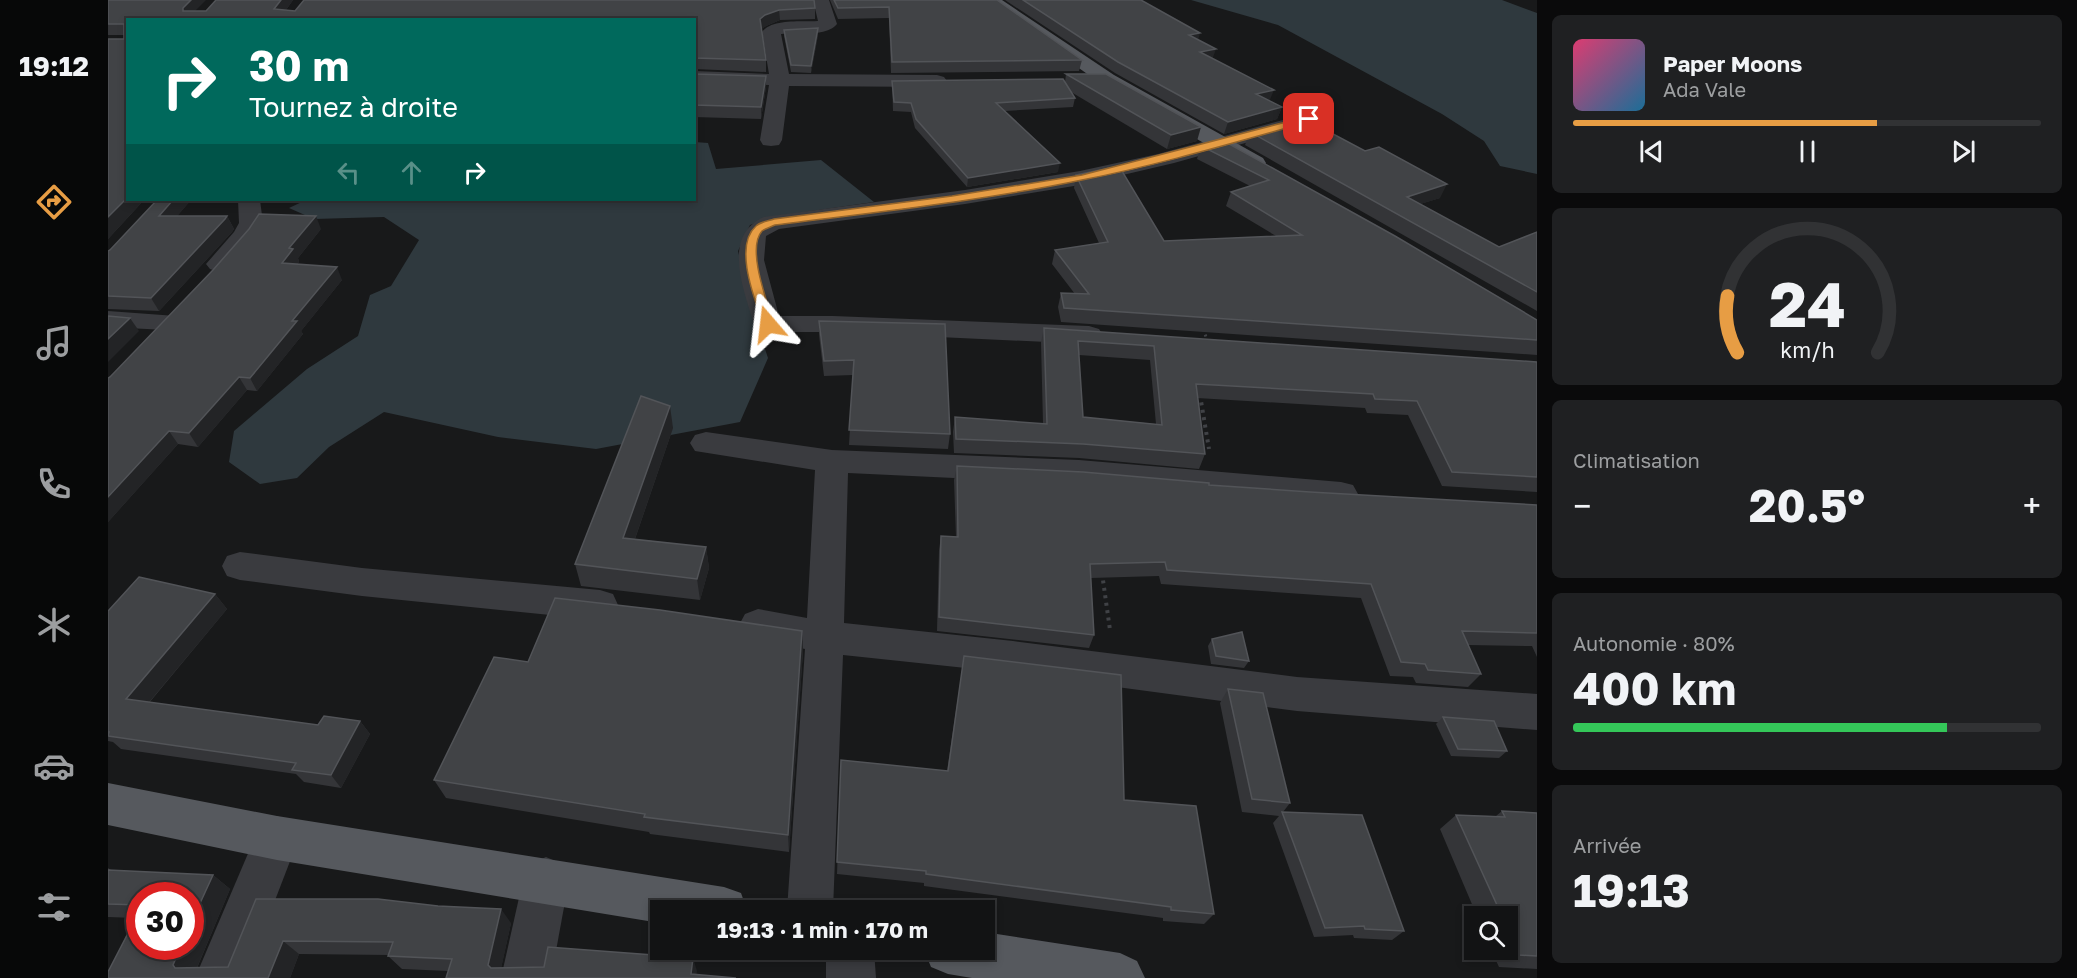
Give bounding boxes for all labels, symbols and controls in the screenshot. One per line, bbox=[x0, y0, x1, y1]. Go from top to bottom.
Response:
text: 30 m bbox=[249, 40, 349, 90]
icon: right bbox=[150, 42, 228, 120]
text: 19:12 bbox=[19, 50, 89, 82]
text: Paper Moons bbox=[1663, 50, 1802, 77]
text: Ada Vale bbox=[1663, 77, 1746, 101]
text: Tournez à droite bbox=[249, 91, 458, 123]
pin bbox=[1283, 93, 1334, 144]
icon: arrive bbox=[1292, 102, 1325, 135]
icon: previous bbox=[1635, 135, 1668, 168]
icon: pause bbox=[1791, 135, 1824, 168]
icon: next bbox=[1947, 135, 1980, 168]
icon: left bbox=[332, 156, 365, 189]
icon: ahead bbox=[395, 156, 428, 189]
icon: right bbox=[458, 156, 491, 189]
icon: directions bbox=[33, 181, 75, 223]
text: 24 bbox=[1768, 267, 1846, 342]
position arrow bbox=[736, 292, 800, 356]
icon: music bbox=[33, 322, 75, 364]
text: km/h bbox=[1780, 338, 1834, 364]
text: Climatisation bbox=[1573, 448, 1700, 472]
icon: phone bbox=[33, 463, 75, 505]
text: 20.5° bbox=[1749, 478, 1865, 532]
text: − bbox=[1573, 486, 1591, 525]
text: + bbox=[2023, 486, 2041, 525]
icon: climate bbox=[33, 604, 75, 646]
text: Autonomie · 80% bbox=[1573, 631, 1734, 655]
text: 400 km bbox=[1573, 661, 1736, 715]
icon: car bbox=[33, 745, 75, 787]
text: Arrivée bbox=[1573, 833, 1641, 857]
text: 19:13 bbox=[1573, 863, 1690, 917]
speed limit sign: 30 bbox=[126, 882, 204, 960]
icon: filters bbox=[33, 886, 75, 928]
map controls bbox=[1464, 906, 1518, 960]
button: search bbox=[1464, 906, 1518, 960]
text: 19:13 · 1 min · 170 m bbox=[717, 916, 928, 943]

